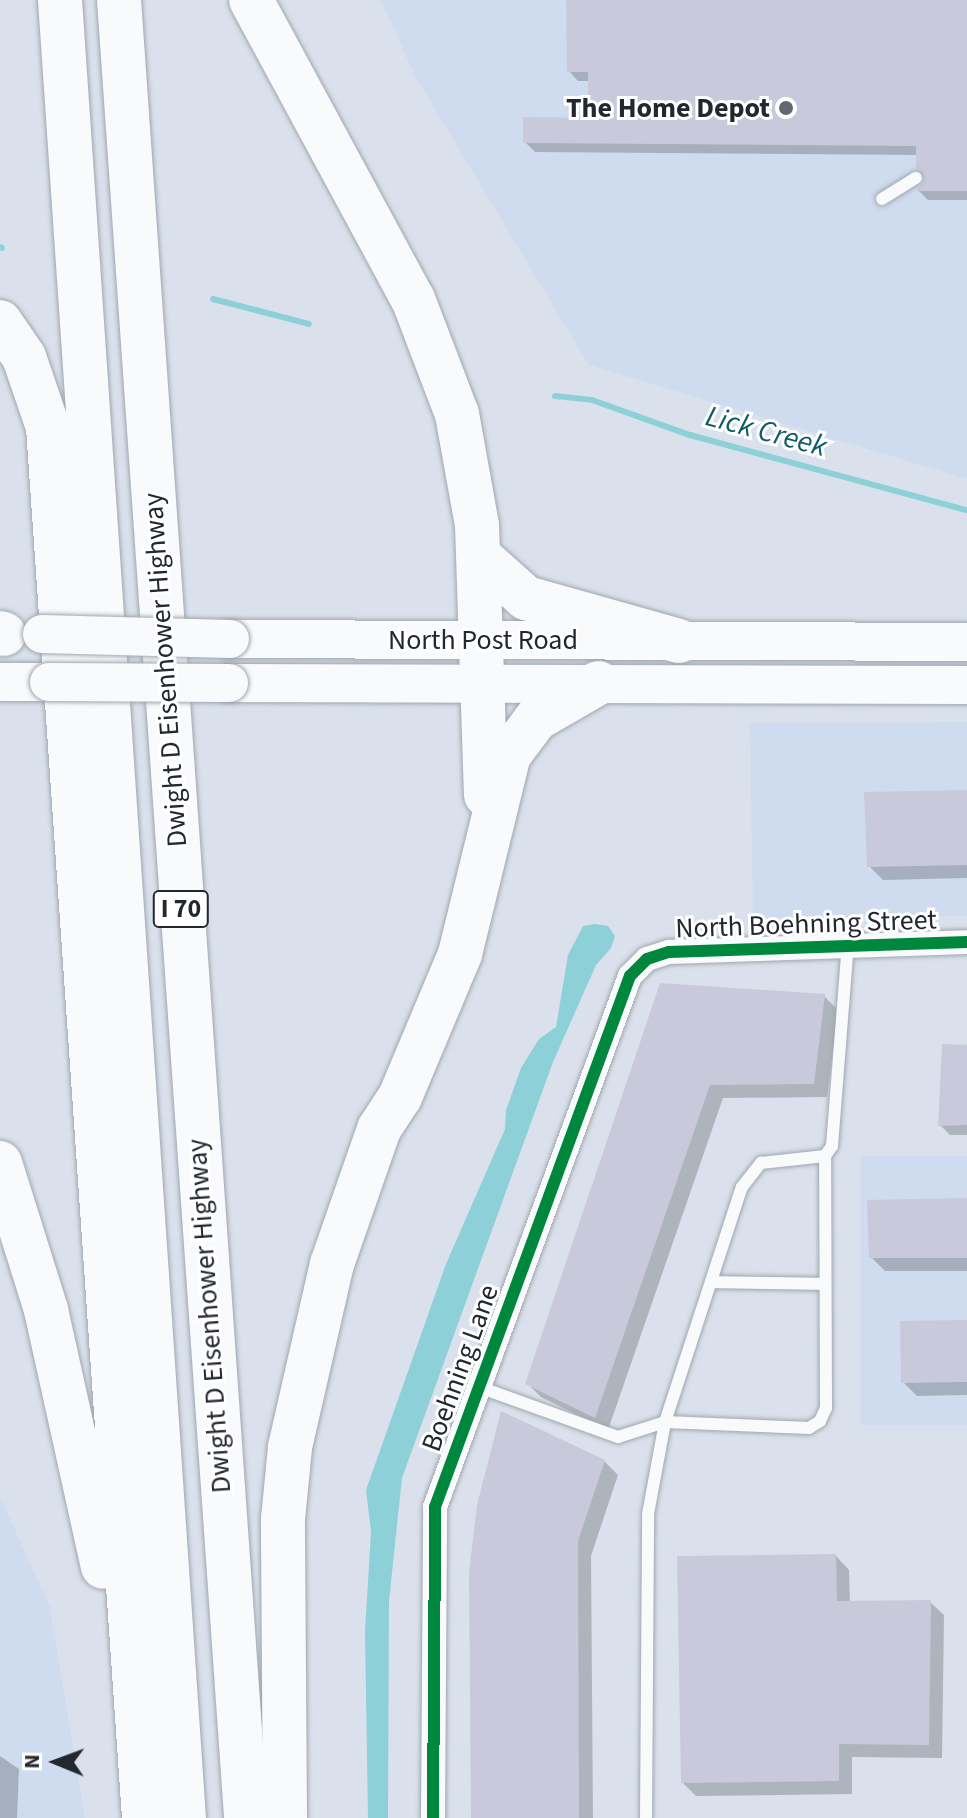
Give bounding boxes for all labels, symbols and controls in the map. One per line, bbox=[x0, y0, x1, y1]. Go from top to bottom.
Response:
place label: The Home Depot bbox=[566, 91, 770, 125]
marker: The Home Depot bbox=[777, 99, 795, 117]
water label: Lick Creek bbox=[702, 399, 830, 465]
street label: Dwight D Eisenhower Highway bbox=[136, 492, 194, 848]
street label: North Post Road bbox=[388, 623, 578, 657]
road number: I 70 bbox=[151, 887, 211, 931]
street label: North Boehning Street bbox=[675, 903, 937, 945]
street label: Dwight D Eisenhower Highway bbox=[180, 1138, 238, 1494]
street label: Boehning Lane bbox=[414, 1280, 506, 1456]
north arrow bbox=[16, 1722, 96, 1802]
text: N bbox=[16, 1754, 48, 1769]

